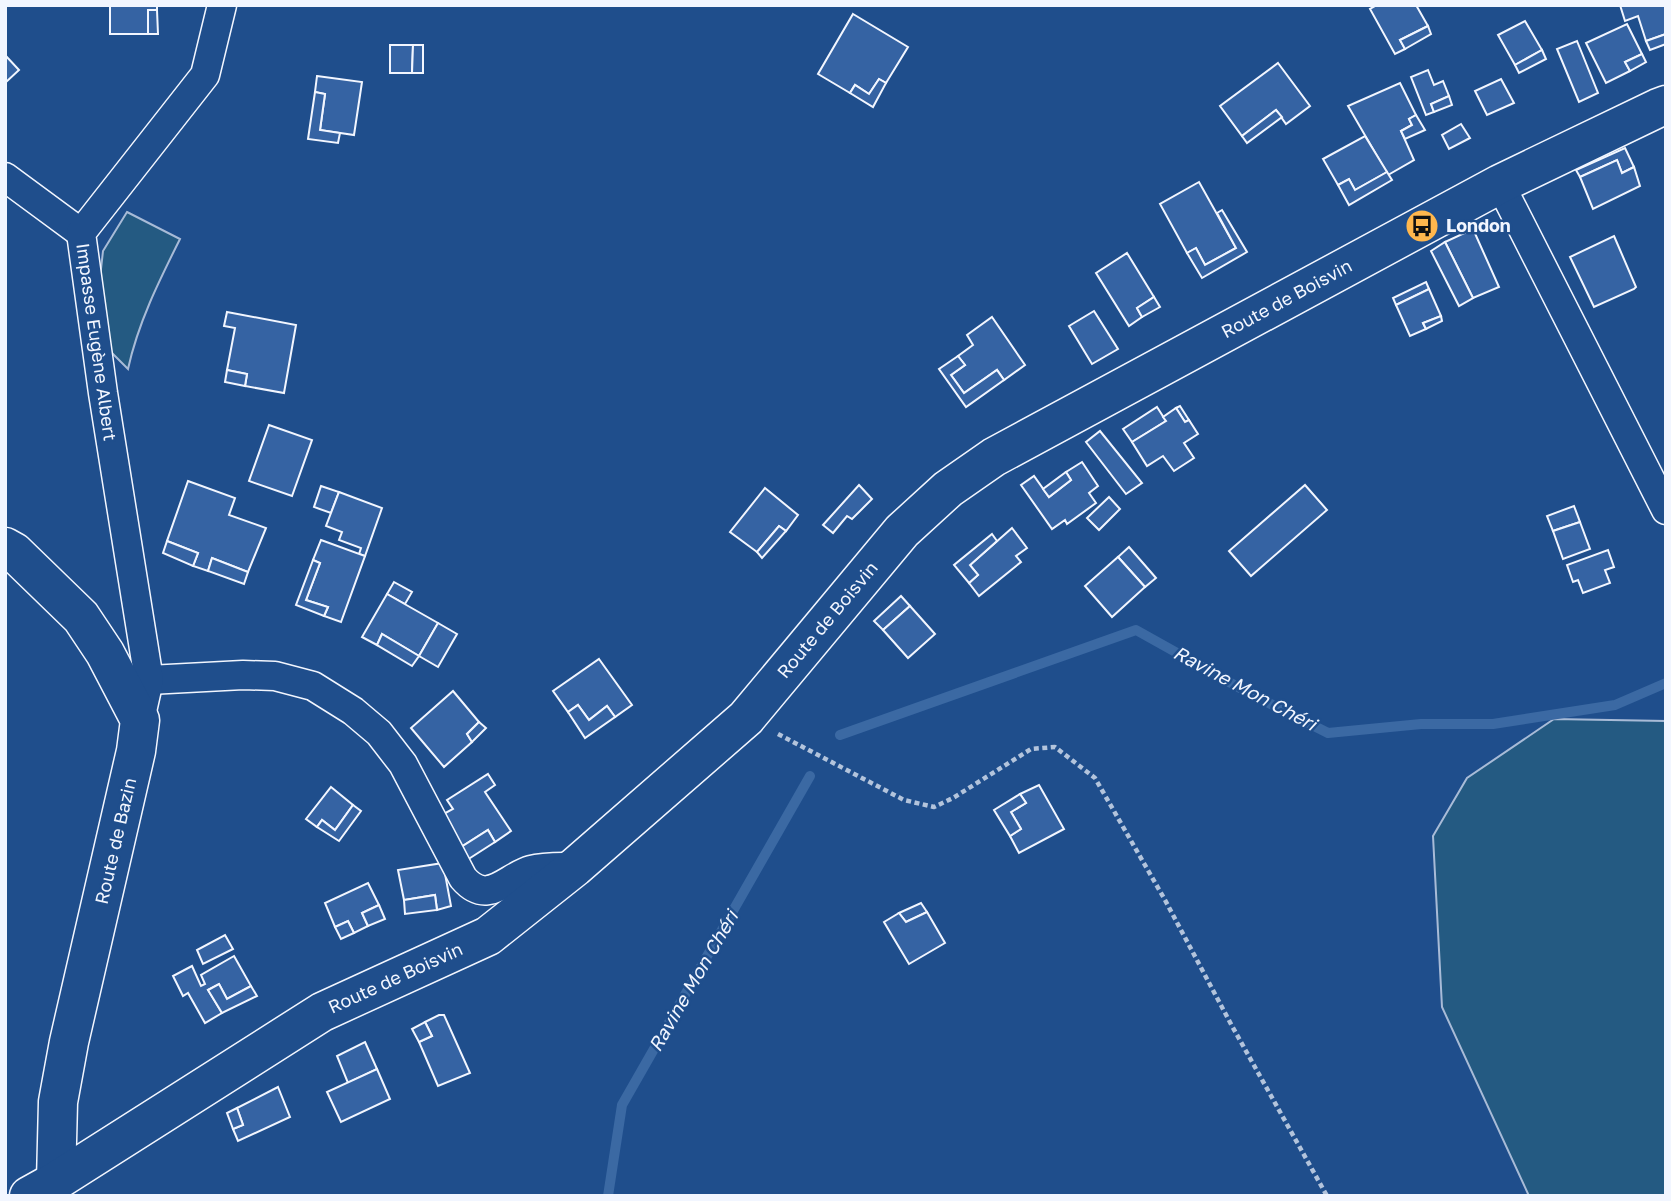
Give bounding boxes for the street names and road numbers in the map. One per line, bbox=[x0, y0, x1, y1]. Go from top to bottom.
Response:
street label: Impasse Eugène Albert bbox=[72, 241, 122, 442]
street label: Route de Boisvin bbox=[1217, 254, 1355, 342]
street label: Route de Boisvin bbox=[772, 557, 882, 682]
street label: Route de Bazin bbox=[90, 775, 140, 906]
street label: Route de Boisvin bbox=[325, 937, 466, 1018]

